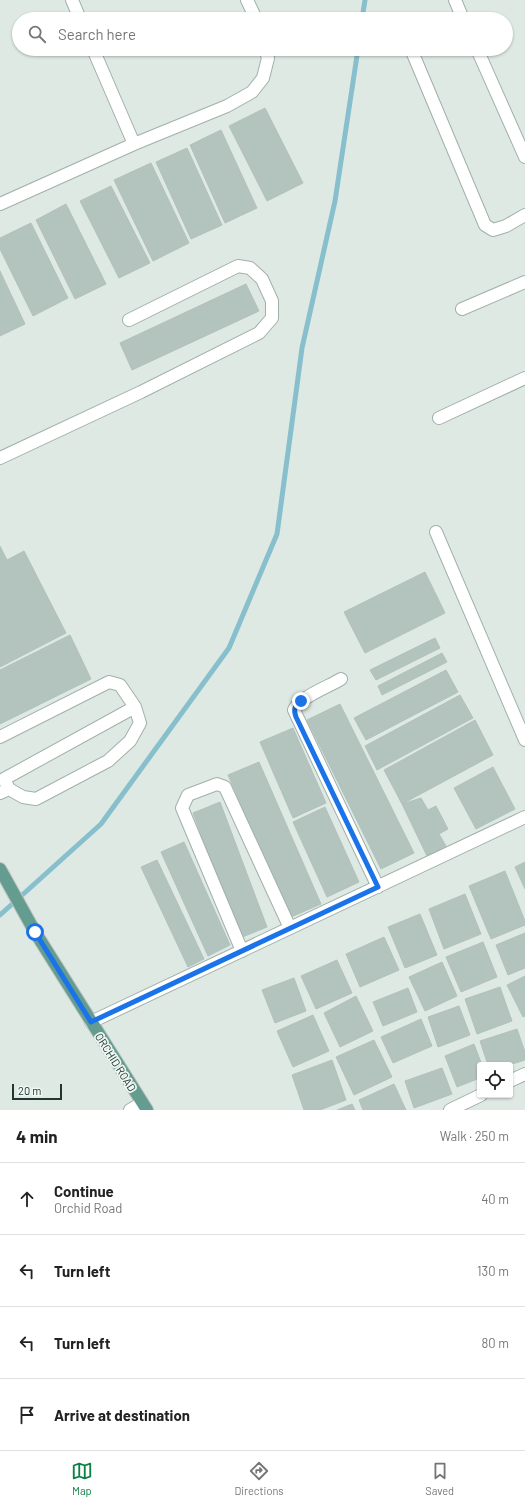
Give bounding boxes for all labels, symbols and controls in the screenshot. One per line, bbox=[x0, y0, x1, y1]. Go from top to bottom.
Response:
search box bbox=[12, 12, 513, 56]
icon: search bbox=[26, 23, 48, 45]
text: Search here bbox=[58, 25, 136, 43]
route end bbox=[292, 692, 310, 710]
route start bbox=[26, 923, 44, 941]
street label: ORCHID ROAD bbox=[93, 1030, 139, 1094]
map controls bbox=[477, 1062, 513, 1098]
button: locate bbox=[477, 1062, 513, 1098]
scale bar bbox=[12, 1082, 62, 1101]
text: 20 m bbox=[18, 1084, 41, 1097]
text: 4 min bbox=[16, 1126, 58, 1146]
text: Walk · 250 m bbox=[440, 1128, 509, 1144]
text: Continue bbox=[54, 1182, 114, 1200]
icon: ahead bbox=[16, 1188, 38, 1210]
text: 40 m bbox=[481, 1191, 509, 1207]
text: Orchid Road bbox=[54, 1200, 122, 1216]
icon: left bbox=[16, 1260, 38, 1282]
text: Turn left bbox=[54, 1262, 110, 1280]
text: 130 m bbox=[477, 1263, 509, 1279]
icon: left bbox=[16, 1332, 38, 1354]
text: Turn left bbox=[54, 1334, 110, 1352]
text: 80 m bbox=[482, 1335, 509, 1351]
icon: arrive bbox=[16, 1404, 38, 1426]
text: Arrive at destination bbox=[54, 1406, 190, 1424]
tab: Map bbox=[71, 1460, 93, 1497]
tab: Directions bbox=[234, 1460, 284, 1497]
tab: Saved bbox=[425, 1460, 454, 1497]

